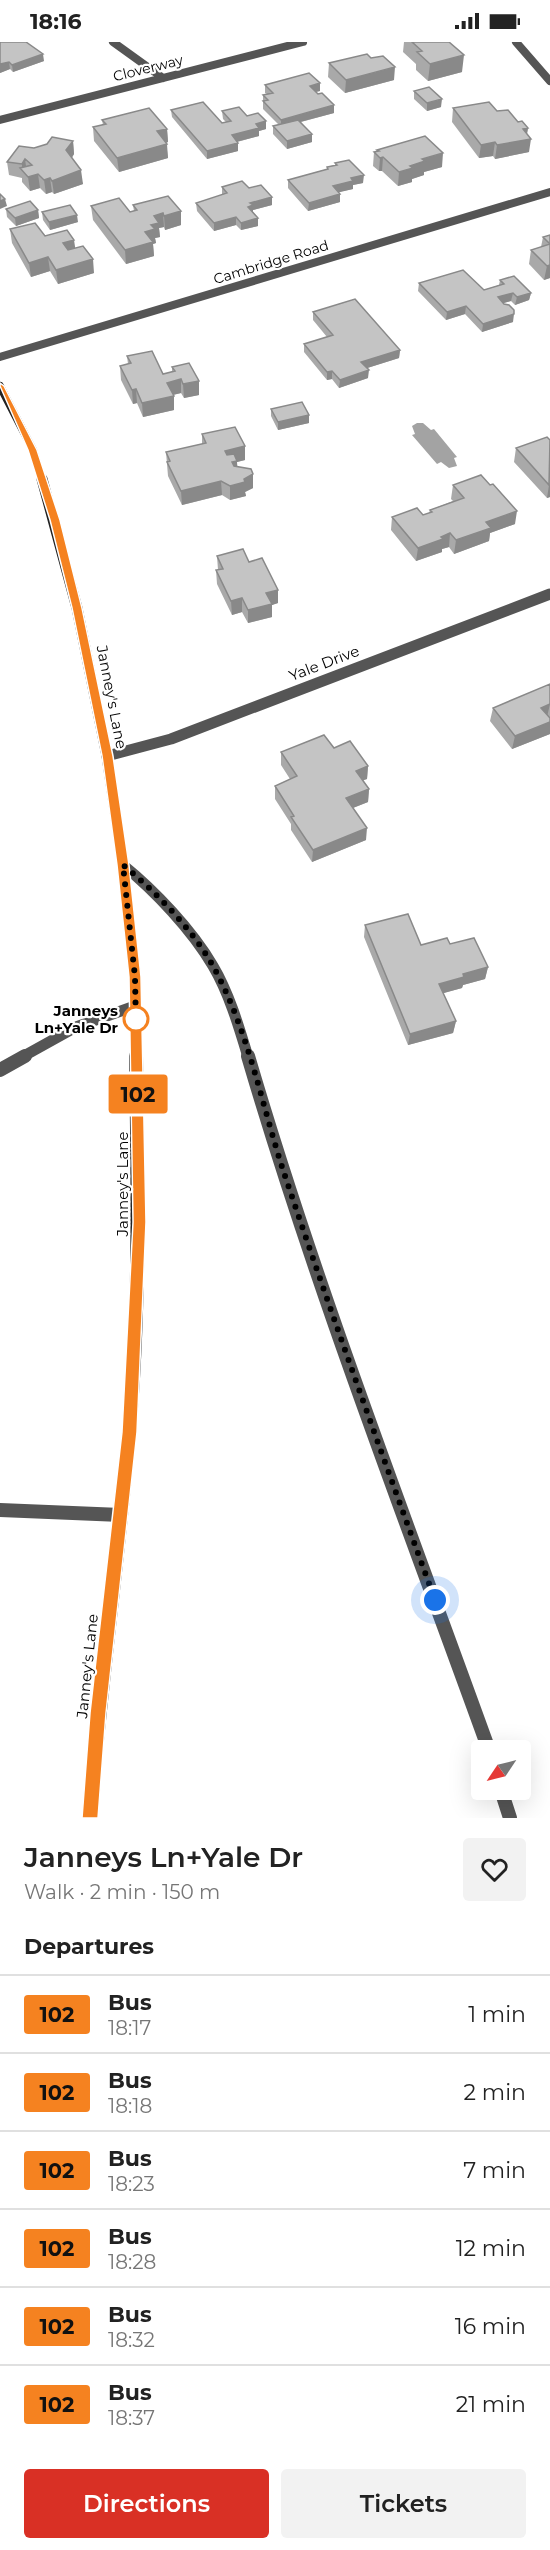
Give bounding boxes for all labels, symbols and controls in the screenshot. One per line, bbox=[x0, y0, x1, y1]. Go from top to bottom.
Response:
text: 18:16 bbox=[30, 8, 82, 35]
street label: Cloverway bbox=[111, 51, 185, 85]
street label: Cambridge Road bbox=[211, 236, 331, 288]
street label: Yale Drive bbox=[286, 641, 362, 685]
street label: Janney's Lane bbox=[92, 643, 131, 750]
place label: Janneys Ln+Yale Dr bbox=[35, 1001, 119, 1037]
marker: Janneys Ln+Yale Dr bbox=[123, 1006, 149, 1032]
line badge: 102 bbox=[104, 1074, 172, 1114]
text: 102 bbox=[121, 1082, 155, 1107]
street label: Janney's Lane bbox=[113, 1132, 132, 1237]
your location bbox=[420, 1585, 450, 1615]
street label: Janney's Lane bbox=[72, 1613, 102, 1720]
north arrow bbox=[471, 1740, 531, 1800]
map controls bbox=[471, 1740, 531, 1800]
button: heart bbox=[463, 1838, 526, 1901]
text: Janneys Ln+Yale Dr bbox=[24, 1840, 303, 1874]
text: Walk · 2 min · 150 m bbox=[24, 1880, 220, 1904]
text: Departures bbox=[24, 1933, 154, 1960]
text: Bus bbox=[108, 1989, 152, 2016]
text: 1 min bbox=[468, 2001, 526, 2028]
text: 102 bbox=[40, 2002, 74, 2027]
text: 18:17 bbox=[108, 2016, 151, 2040]
text: Bus bbox=[108, 2067, 152, 2094]
text: 2 min bbox=[464, 2079, 526, 2106]
text: 102 bbox=[40, 2080, 74, 2105]
text: 18:18 bbox=[108, 2094, 152, 2118]
text: Bus bbox=[108, 2145, 152, 2172]
text: 7 min bbox=[463, 2157, 526, 2184]
text: 102 bbox=[40, 2158, 74, 2183]
text: 18:23 bbox=[108, 2172, 155, 2196]
text: Bus bbox=[108, 2223, 152, 2250]
text: 12 min bbox=[456, 2235, 526, 2262]
text: 102 bbox=[40, 2236, 74, 2261]
text: 18:28 bbox=[108, 2250, 156, 2274]
text: Bus bbox=[108, 2301, 152, 2328]
text: 16 min bbox=[455, 2313, 526, 2340]
text: 102 bbox=[40, 2314, 74, 2339]
text: 18:32 bbox=[108, 2328, 155, 2352]
text: Bus bbox=[108, 2379, 152, 2406]
text: 21 min bbox=[456, 2391, 526, 2418]
text: 102 bbox=[40, 2392, 74, 2417]
text: 18:37 bbox=[108, 2406, 155, 2430]
button: Directions bbox=[24, 2469, 269, 2538]
button: Tickets bbox=[281, 2469, 526, 2538]

